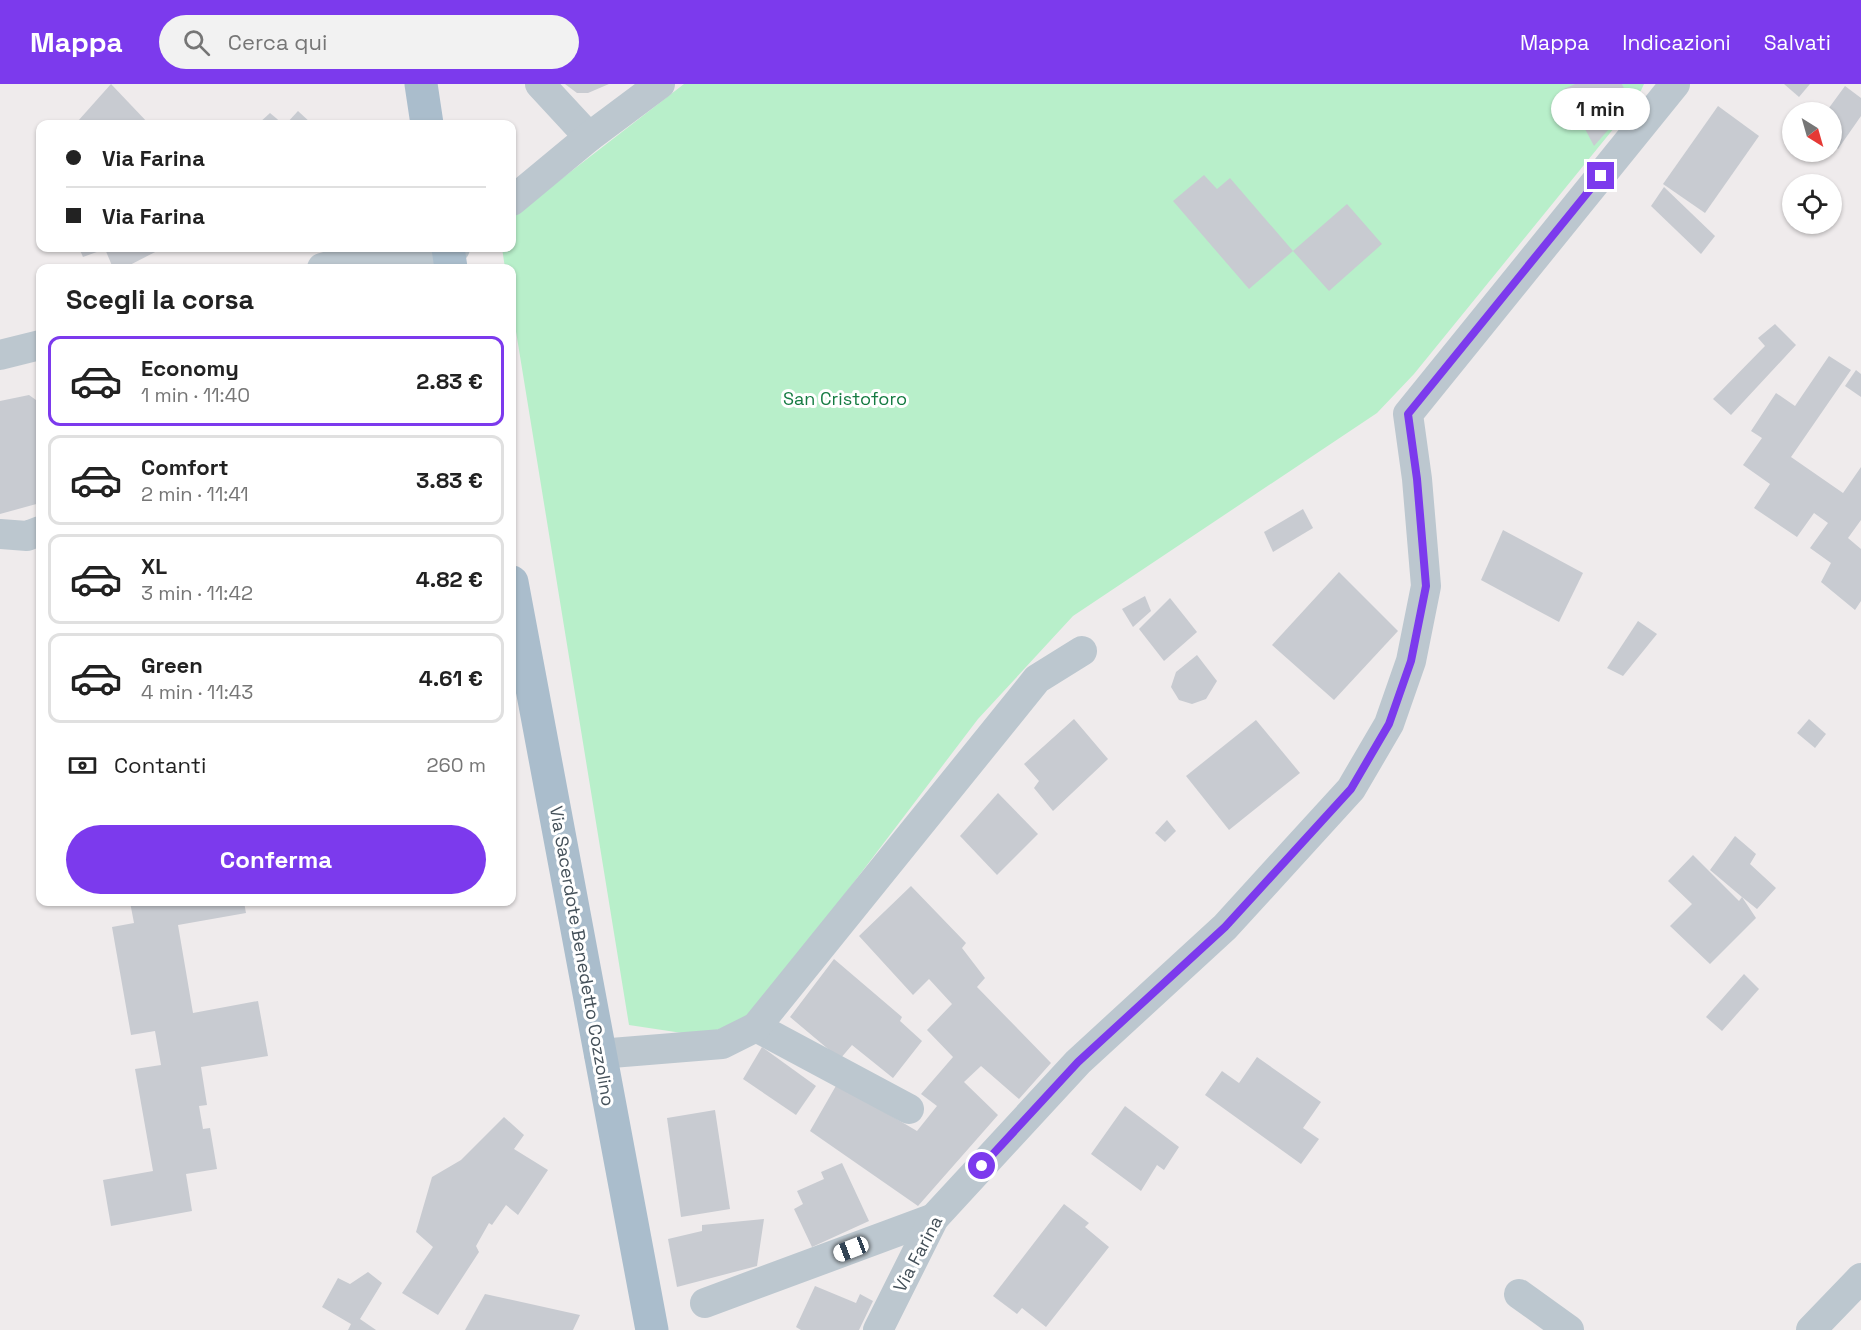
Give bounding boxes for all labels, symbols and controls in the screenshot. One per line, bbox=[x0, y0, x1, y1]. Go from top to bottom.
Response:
search box bbox=[159, 15, 579, 69]
text: Mappa bbox=[30, 24, 123, 60]
icon: search bbox=[180, 26, 213, 59]
text: Cerca qui bbox=[228, 28, 327, 56]
text: Mappa bbox=[1520, 29, 1589, 56]
text: Indicazioni bbox=[1622, 29, 1731, 56]
text: Salvati bbox=[1764, 29, 1831, 56]
callout: 1 min bbox=[1552, 89, 1650, 131]
text: 1 min bbox=[1576, 96, 1625, 122]
north arrow bbox=[1782, 102, 1842, 162]
map controls bbox=[1782, 102, 1842, 234]
text: Via Farina bbox=[102, 144, 205, 172]
route end bbox=[1587, 162, 1614, 189]
button: locate bbox=[1782, 174, 1842, 234]
text: Via Farina bbox=[102, 202, 205, 230]
text: Scegli la corsa bbox=[66, 282, 254, 317]
icon: car bbox=[69, 354, 123, 408]
text: Economy bbox=[141, 354, 239, 382]
text: 2.83 € bbox=[416, 367, 483, 395]
text: 1 min · 11:40 bbox=[141, 382, 250, 408]
park label: San Cristoforo bbox=[783, 387, 907, 410]
icon: car bbox=[69, 453, 123, 507]
text: Comfort bbox=[141, 453, 229, 481]
text: 3.83 € bbox=[416, 466, 483, 494]
text: 2 min · 11:41 bbox=[141, 481, 249, 507]
icon: car bbox=[69, 552, 123, 606]
text: XL bbox=[141, 552, 167, 580]
text: 4.82 € bbox=[416, 565, 483, 593]
text: 3 min · 11:42 bbox=[141, 580, 253, 606]
icon: car bbox=[69, 651, 123, 705]
text: Green bbox=[141, 651, 203, 679]
text: 4.61 € bbox=[419, 664, 483, 692]
text: 4 min · 11:43 bbox=[141, 679, 253, 705]
icon: cash bbox=[66, 749, 99, 782]
text: Contanti bbox=[114, 751, 206, 779]
text: 260 m bbox=[427, 752, 486, 778]
street label: Via Sacerdote Benedetto Cozzolino bbox=[545, 804, 620, 1108]
button: Conferma bbox=[66, 825, 486, 894]
route start bbox=[968, 1152, 995, 1179]
street label: Via Farina bbox=[888, 1212, 947, 1296]
car bbox=[831, 1234, 871, 1264]

